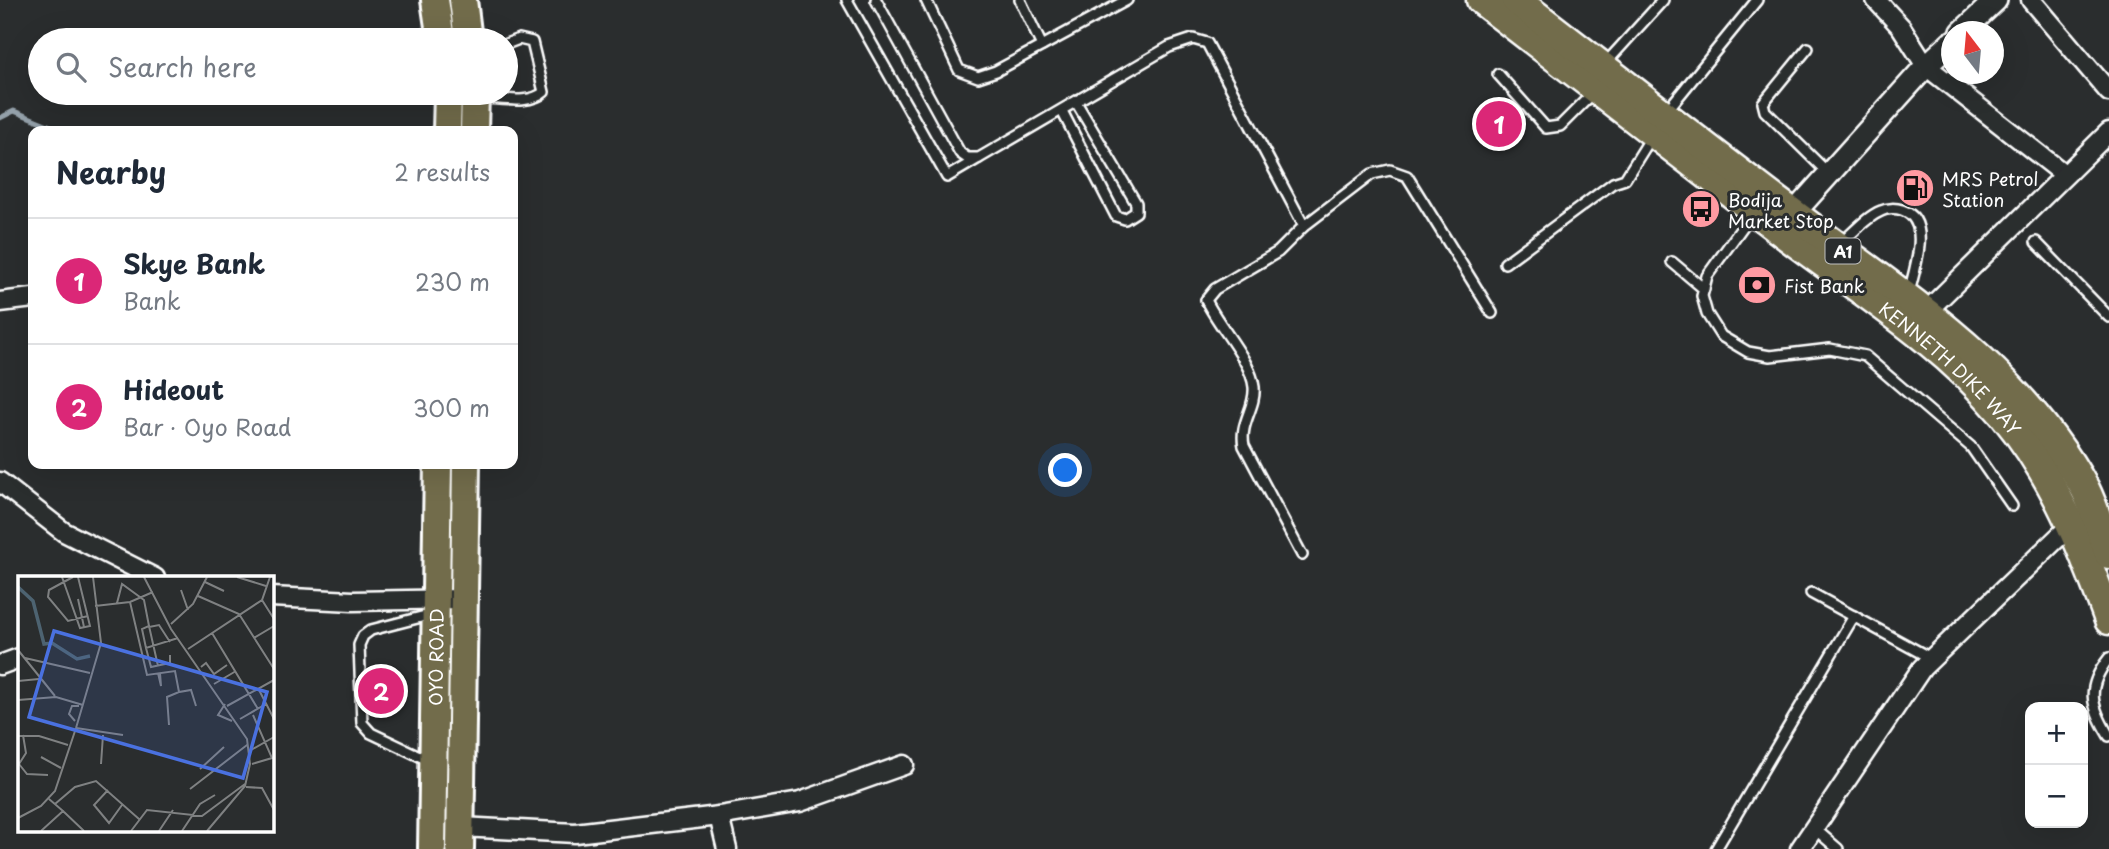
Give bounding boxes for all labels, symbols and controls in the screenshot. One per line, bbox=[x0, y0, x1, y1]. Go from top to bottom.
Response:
north arrow bbox=[1941, 21, 2004, 84]
search box bbox=[28, 28, 518, 105]
text: Search here bbox=[108, 47, 257, 86]
icon: search bbox=[52, 48, 90, 86]
pin: 1 bbox=[1476, 98, 1522, 150]
text: Nearby bbox=[56, 149, 166, 194]
text: 2 results bbox=[394, 154, 490, 189]
place label: MRS Petrol Station bbox=[1942, 165, 2039, 213]
fuel station icon: MRS Petrol Station bbox=[1894, 167, 1936, 209]
place label: Bodija Market Stop bbox=[1728, 186, 1834, 234]
bus stop icon: Bodija Market Stop bbox=[1680, 188, 1722, 230]
road number: A1 bbox=[1826, 238, 1860, 264]
text: Skye Bank bbox=[123, 244, 265, 283]
text: 1 bbox=[74, 264, 85, 299]
text: 230 m bbox=[415, 264, 490, 299]
bank icon: Fist Bank bbox=[1736, 264, 1778, 306]
place label: Fist Bank bbox=[1784, 272, 1865, 299]
text: Bank bbox=[123, 283, 181, 318]
street label: KENNETH DIKE WAY bbox=[1874, 294, 2028, 441]
text: Hideout bbox=[123, 370, 224, 409]
text: 2 bbox=[71, 390, 87, 425]
text: 300 m bbox=[413, 390, 490, 425]
text: Bar · Oyo Road bbox=[123, 409, 292, 444]
your location bbox=[1048, 453, 1082, 487]
inset map bbox=[18, 576, 273, 832]
street label: OYO ROAD bbox=[421, 608, 449, 706]
pin: 2 bbox=[358, 665, 404, 717]
map controls bbox=[2025, 702, 2088, 828]
button: + bbox=[2025, 702, 2088, 765]
button: − bbox=[2025, 765, 2088, 828]

